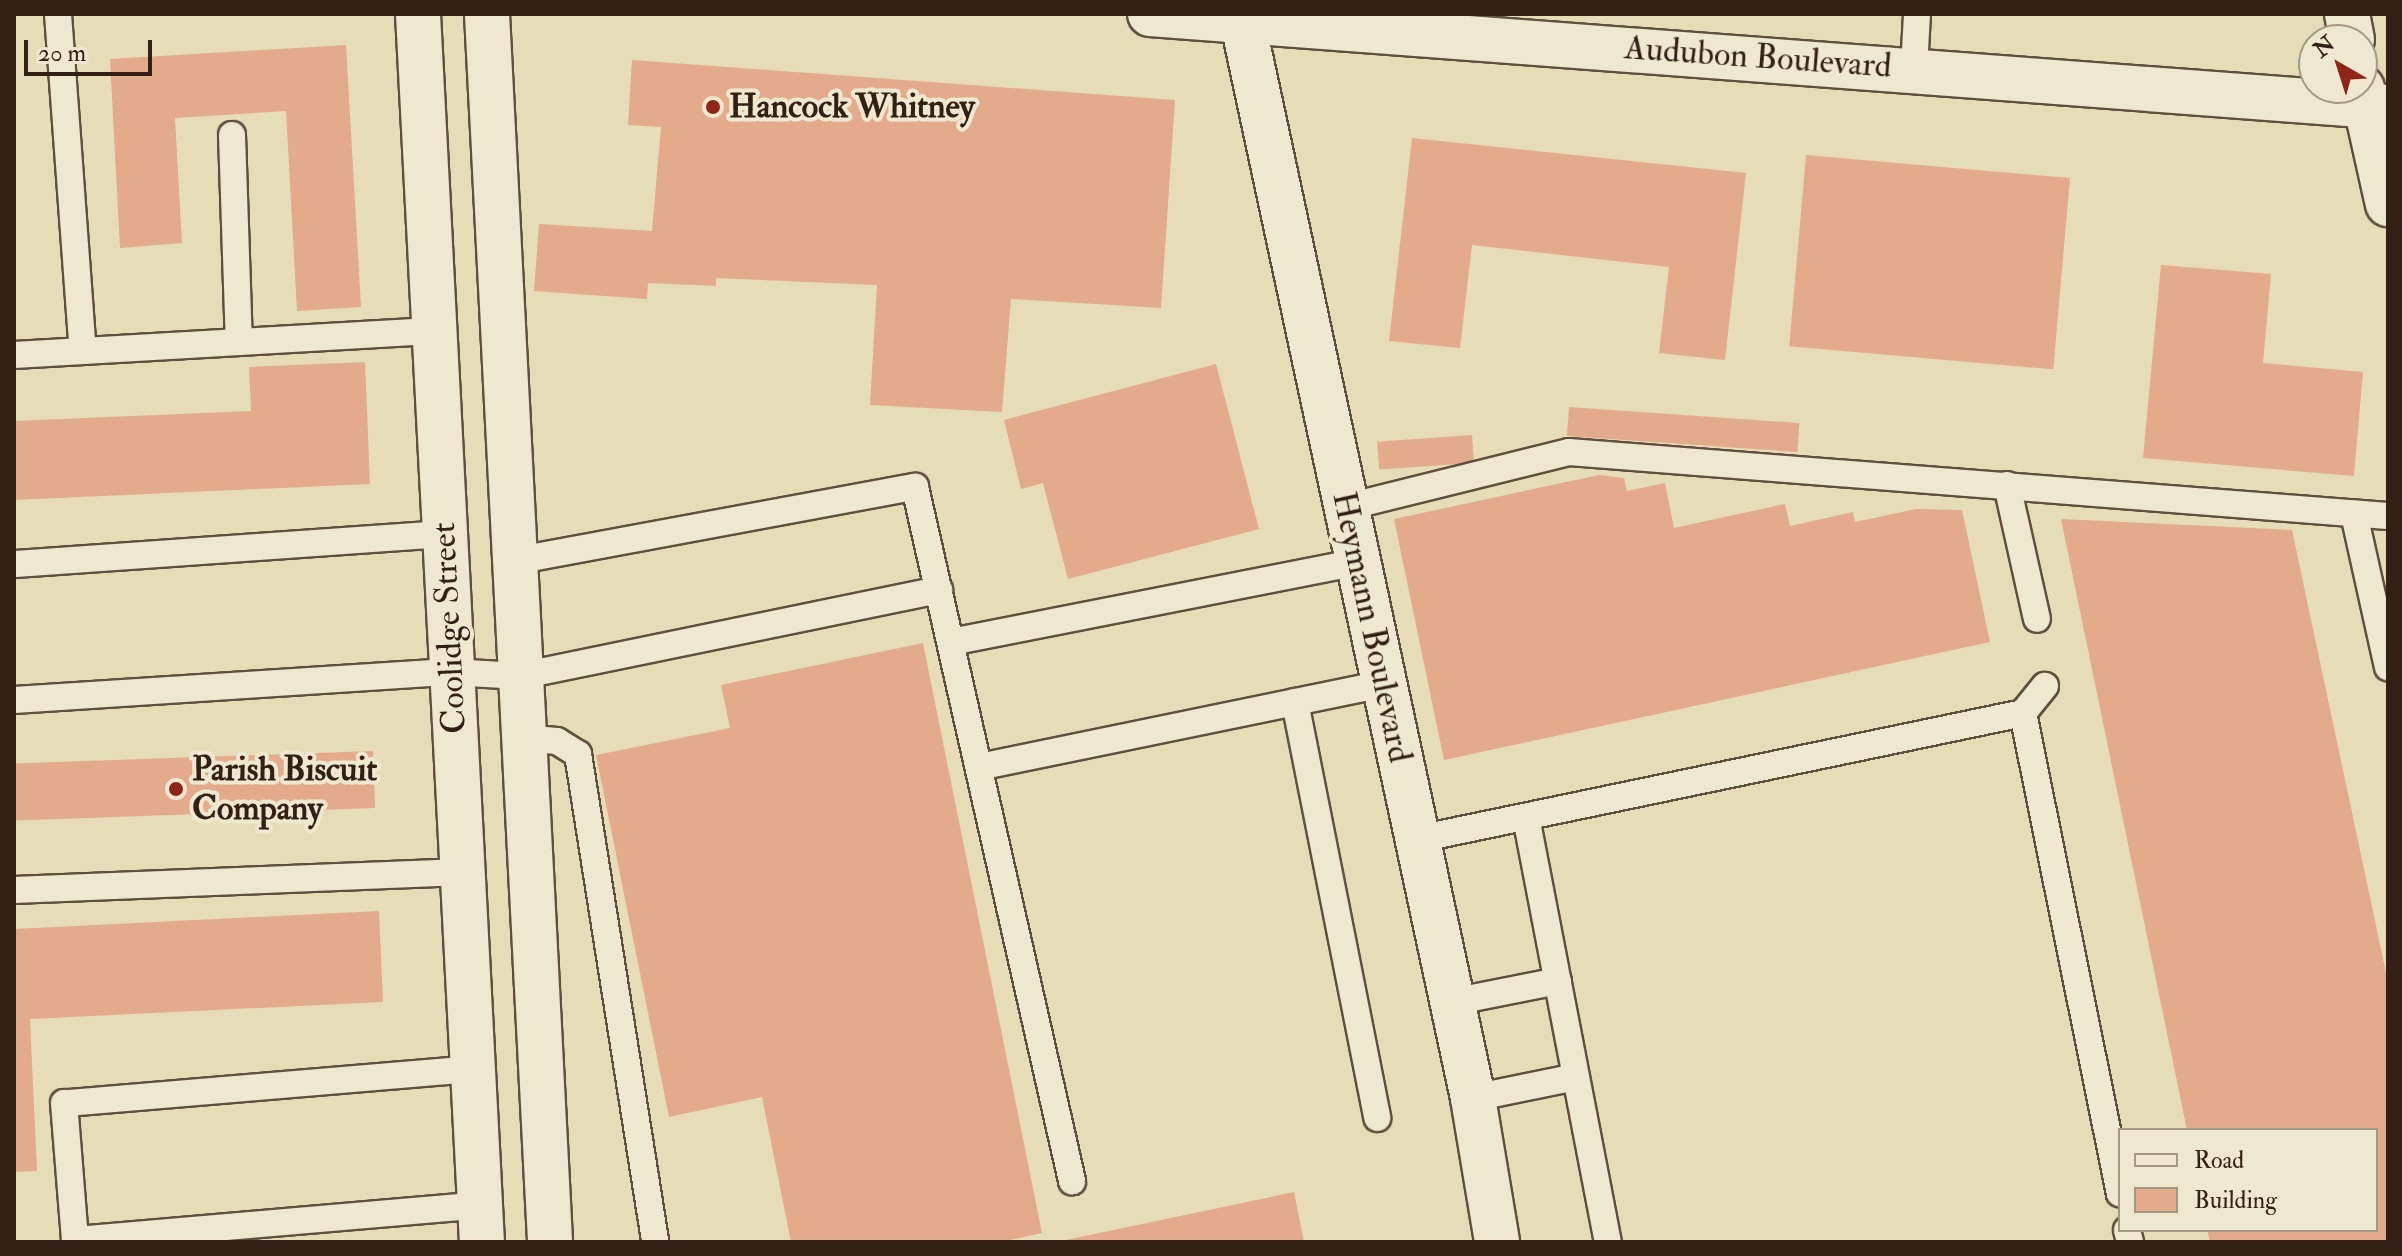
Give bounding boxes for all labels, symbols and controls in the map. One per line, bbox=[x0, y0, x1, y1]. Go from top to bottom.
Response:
scale bar bbox=[28, 24, 156, 74]
north arrow bbox=[2298, 24, 2378, 104]
street label: Audubon Boulevard bbox=[1623, 27, 1893, 87]
text: N bbox=[2308, 30, 2341, 64]
text: 20 m bbox=[38, 38, 86, 69]
place label: Hancock Whitney bbox=[729, 87, 975, 127]
marker: Hancock Whitney bbox=[704, 98, 722, 116]
street label: Heymann Boulevard bbox=[1323, 488, 1421, 766]
street label: Coolidge Street bbox=[423, 521, 475, 735]
place label: Parish Biscuit Company bbox=[192, 749, 377, 828]
marker: Parish Biscuit Company bbox=[167, 780, 185, 798]
legend bbox=[2118, 1128, 2378, 1232]
text: Road bbox=[2194, 1145, 2244, 1176]
text: Building bbox=[2194, 1185, 2277, 1216]

